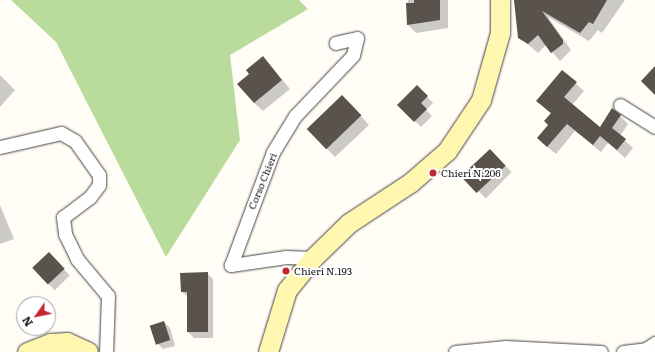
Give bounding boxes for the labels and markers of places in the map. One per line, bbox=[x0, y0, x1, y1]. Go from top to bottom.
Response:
place label: Chieri N.206 bbox=[441, 167, 501, 179]
marker: Chieri N.206 bbox=[428, 168, 438, 178]
place label: Chieri N.193 bbox=[294, 265, 352, 277]
marker: Chieri N.193 bbox=[281, 266, 291, 276]

